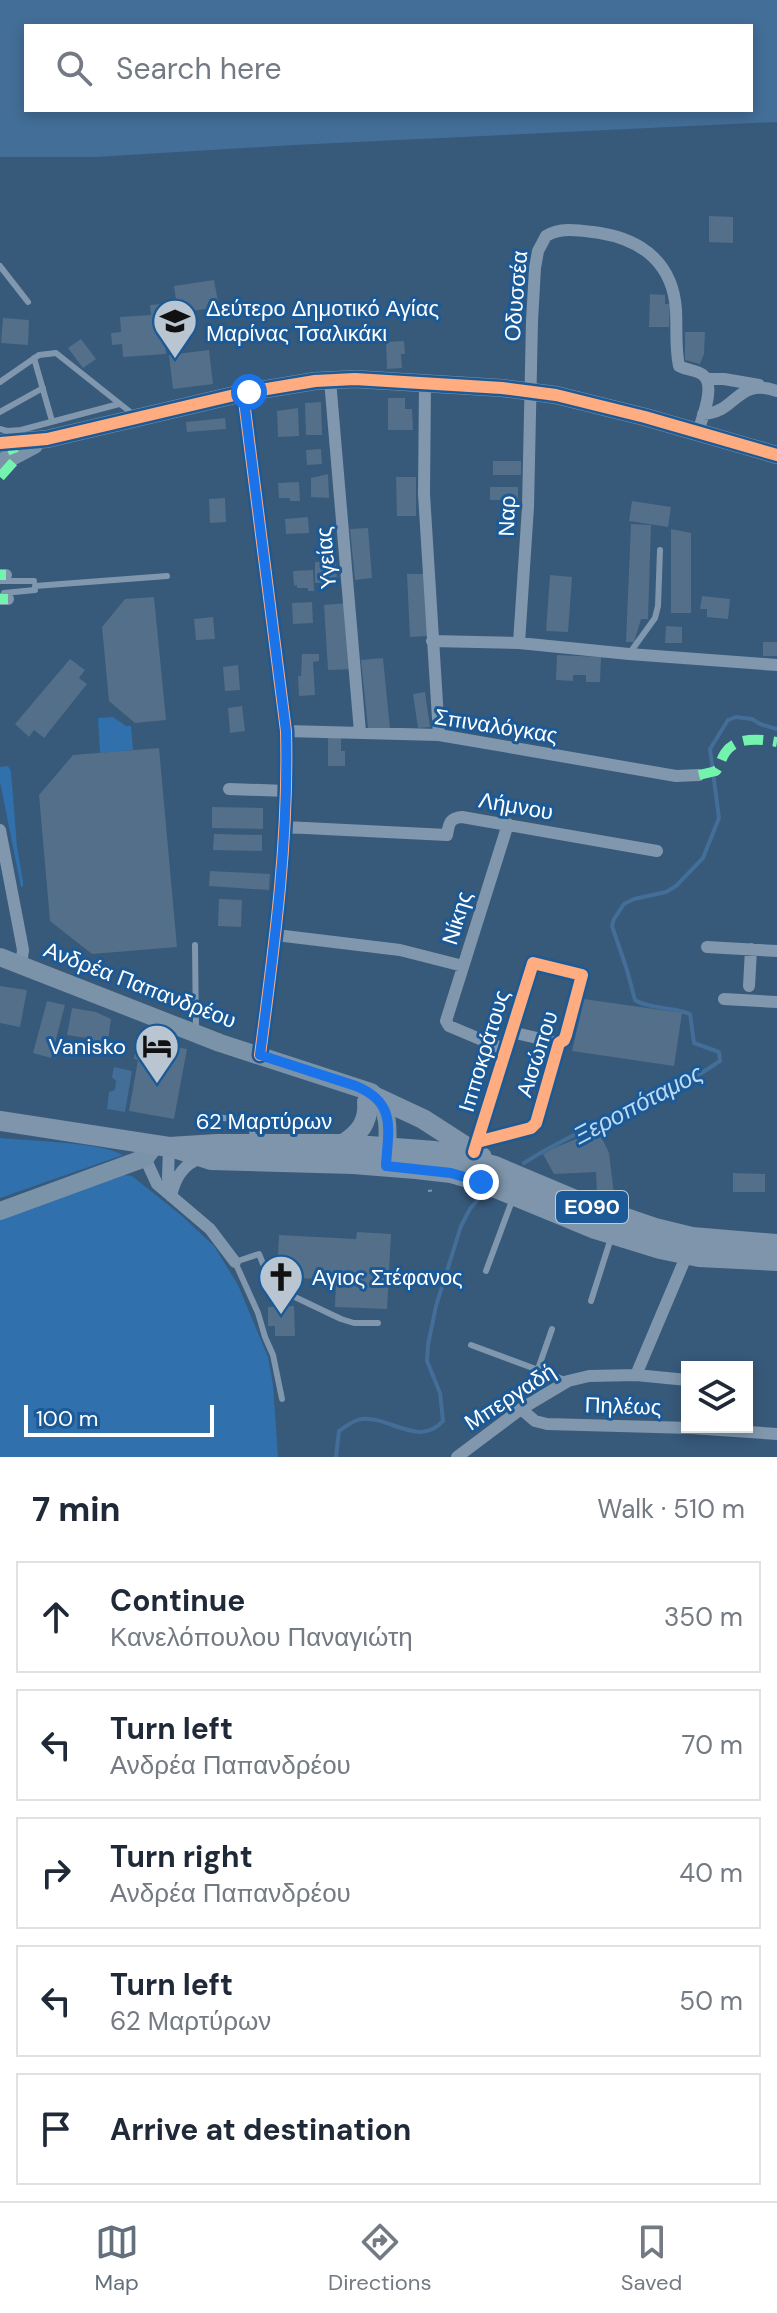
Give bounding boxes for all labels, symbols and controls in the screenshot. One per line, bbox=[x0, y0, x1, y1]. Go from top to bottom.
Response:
search box bbox=[24, 24, 753, 112]
icon: search bbox=[52, 46, 96, 90]
text: Search here bbox=[116, 49, 282, 88]
street label: Οδυσσέα bbox=[498, 249, 534, 343]
place label: Δεύτερο Δημοτικό Αγίας Μαρίνας Τσαλικάκι bbox=[206, 294, 439, 348]
school or university icon: Δεύτερο Δημοτικό Αγίας Μαρίνας Τσαλικάκι bbox=[151, 297, 199, 360]
route start bbox=[231, 374, 267, 410]
street label: Ναρ bbox=[492, 495, 522, 537]
street label: Υγείας bbox=[309, 526, 343, 590]
street label: Σπιναλόγκας bbox=[432, 702, 560, 750]
street label: Λήμνου bbox=[477, 785, 555, 827]
street label: Νίκης bbox=[435, 888, 479, 948]
street label: Ανδρέα Παπανδρέου bbox=[40, 935, 240, 1035]
street label: Ιπποκράτους bbox=[452, 986, 516, 1116]
street label: Αισώπου bbox=[509, 1007, 565, 1101]
hotel icon: Vanisko bbox=[133, 1022, 181, 1085]
place label: Vanisko bbox=[48, 1032, 126, 1061]
water label: Ξεροπόταμος bbox=[567, 1057, 708, 1151]
street label: 62 Μαρτύρων bbox=[196, 1107, 332, 1136]
route end bbox=[463, 1164, 499, 1200]
road number: ΕΟ90 bbox=[556, 1191, 628, 1223]
church icon: Αγιος Στέφανος bbox=[257, 1253, 305, 1316]
place label: Αγιος Στέφανος bbox=[312, 1263, 463, 1292]
street label: Μπεργαδή bbox=[459, 1357, 561, 1437]
map controls bbox=[681, 1361, 753, 1433]
button: layers bbox=[681, 1361, 753, 1433]
street label: Πηλέως bbox=[584, 1390, 662, 1422]
scale bar bbox=[24, 1401, 214, 1437]
text: 100 m bbox=[36, 1404, 98, 1433]
text: 7 min bbox=[32, 1487, 121, 1532]
text: Walk · 510 m bbox=[597, 1492, 745, 1526]
text: Continue bbox=[110, 1581, 245, 1620]
icon: ahead bbox=[34, 1595, 78, 1639]
text: 350 m bbox=[664, 1600, 743, 1634]
text: Κανελόπουλου Παναγιώτη bbox=[110, 1620, 413, 1654]
text: Turn left bbox=[110, 1709, 233, 1748]
icon: left bbox=[34, 1723, 78, 1767]
text: 70 m bbox=[682, 1728, 743, 1762]
text: Ανδρέα Παπανδρέου bbox=[110, 1748, 351, 1782]
text: Turn right bbox=[110, 1837, 253, 1876]
icon: right bbox=[34, 1851, 78, 1895]
text: 40 m bbox=[679, 1856, 743, 1890]
text: Ανδρέα Παπανδρέου bbox=[110, 1876, 351, 1910]
text: Turn left bbox=[110, 1965, 233, 2004]
icon: left bbox=[34, 1979, 78, 2023]
text: 50 m bbox=[679, 1984, 743, 2018]
text: 62 Μαρτύρων bbox=[110, 2004, 271, 2038]
icon: arrive bbox=[34, 2107, 78, 2151]
text: Arrive at destination bbox=[110, 2110, 411, 2149]
tab: Map bbox=[95, 2220, 139, 2297]
tab: Directions bbox=[328, 2220, 432, 2297]
tab: Saved bbox=[621, 2220, 682, 2297]

